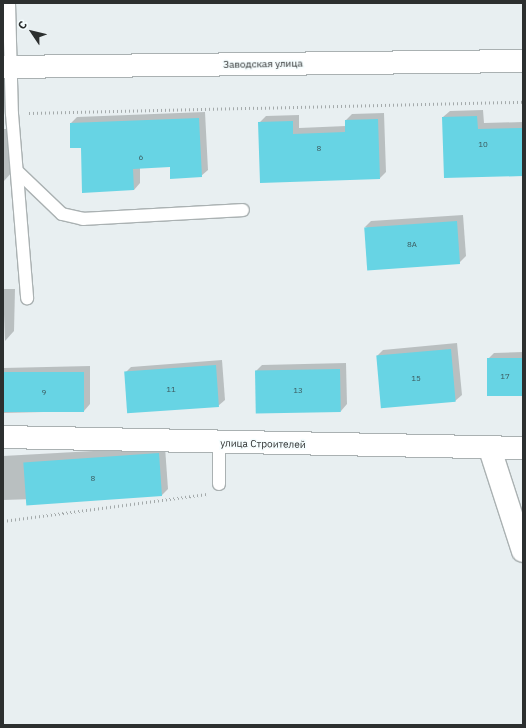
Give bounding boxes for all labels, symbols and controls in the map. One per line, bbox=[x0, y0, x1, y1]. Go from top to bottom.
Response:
north arrow bbox=[12, 12, 52, 52]
text: С bbox=[14, 18, 30, 32]
street label: Заводская улица bbox=[223, 57, 303, 71]
house number: 10 bbox=[478, 140, 488, 150]
house number: 8 bbox=[317, 144, 321, 154]
house number: 6 bbox=[139, 153, 143, 163]
house number: 8А bbox=[407, 240, 417, 250]
house number: 17 bbox=[500, 372, 510, 382]
house number: 15 bbox=[411, 374, 421, 384]
house number: 11 bbox=[166, 385, 176, 395]
house number: 13 bbox=[293, 386, 303, 396]
house number: 9 bbox=[42, 388, 46, 398]
street label: улица Строителей bbox=[220, 437, 306, 451]
house number: 8 bbox=[91, 474, 95, 484]

